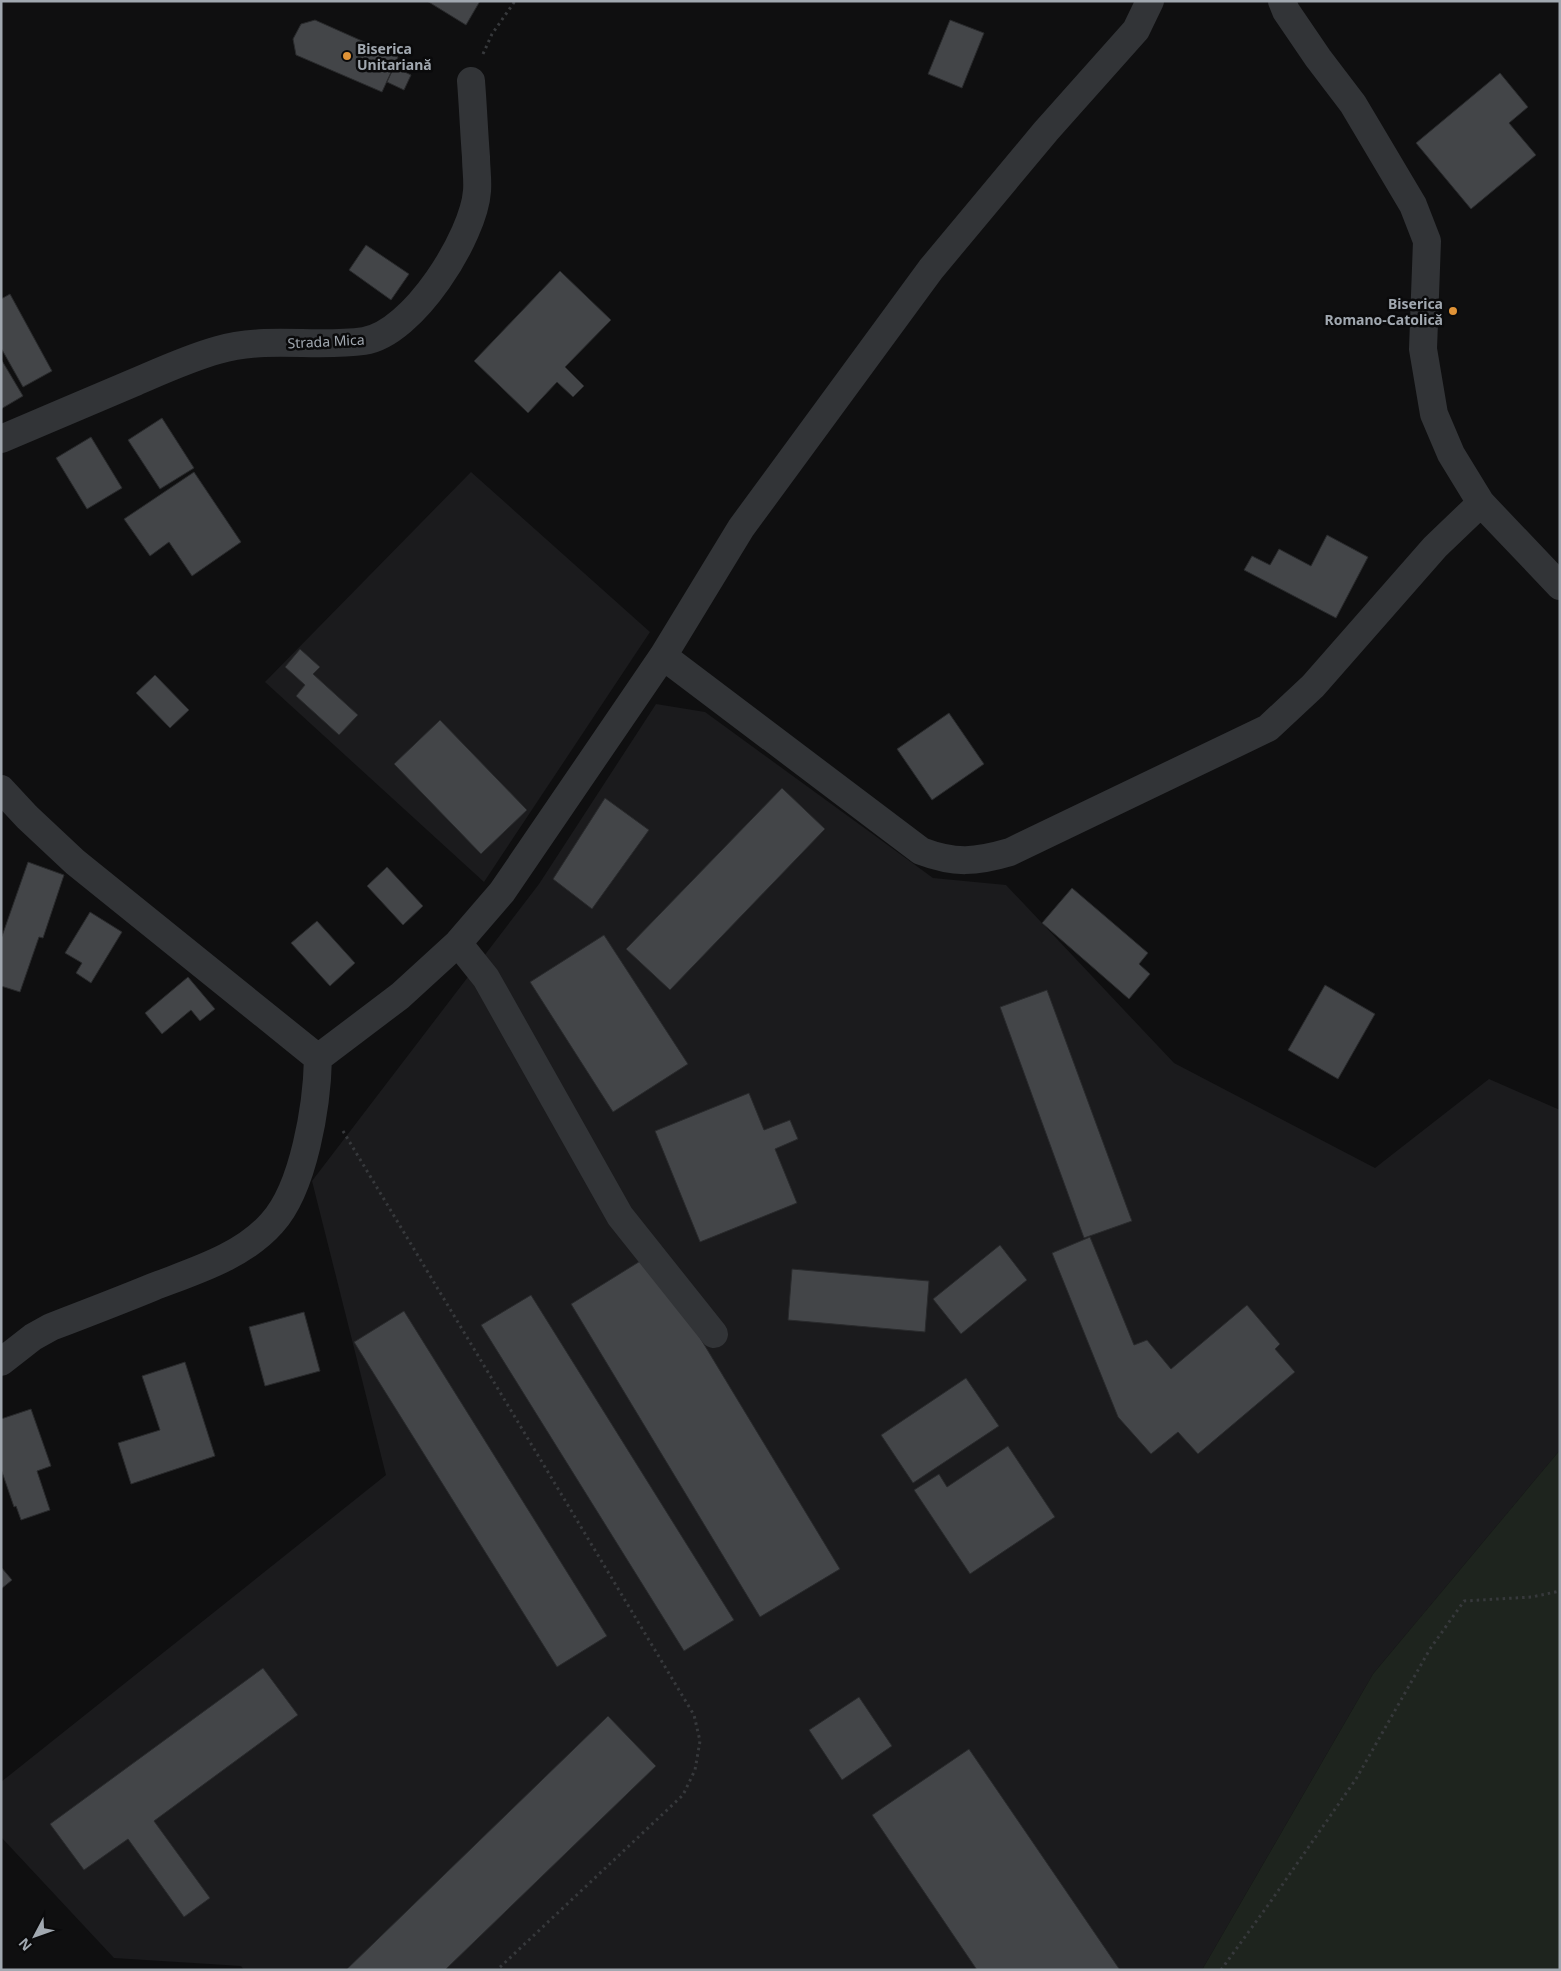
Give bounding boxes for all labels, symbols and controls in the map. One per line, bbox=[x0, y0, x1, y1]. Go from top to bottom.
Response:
place label: Biserica Unitariană bbox=[357, 39, 432, 74]
marker: Biserica Unitariană bbox=[341, 50, 353, 62]
place label: Biserica Romano-Catolică bbox=[1325, 294, 1443, 329]
marker: Biserica Romano-Catolică bbox=[1447, 305, 1459, 317]
street label: Strada Mica bbox=[287, 329, 365, 353]
north arrow bbox=[10, 1911, 60, 1961]
text: N bbox=[14, 1934, 36, 1955]

